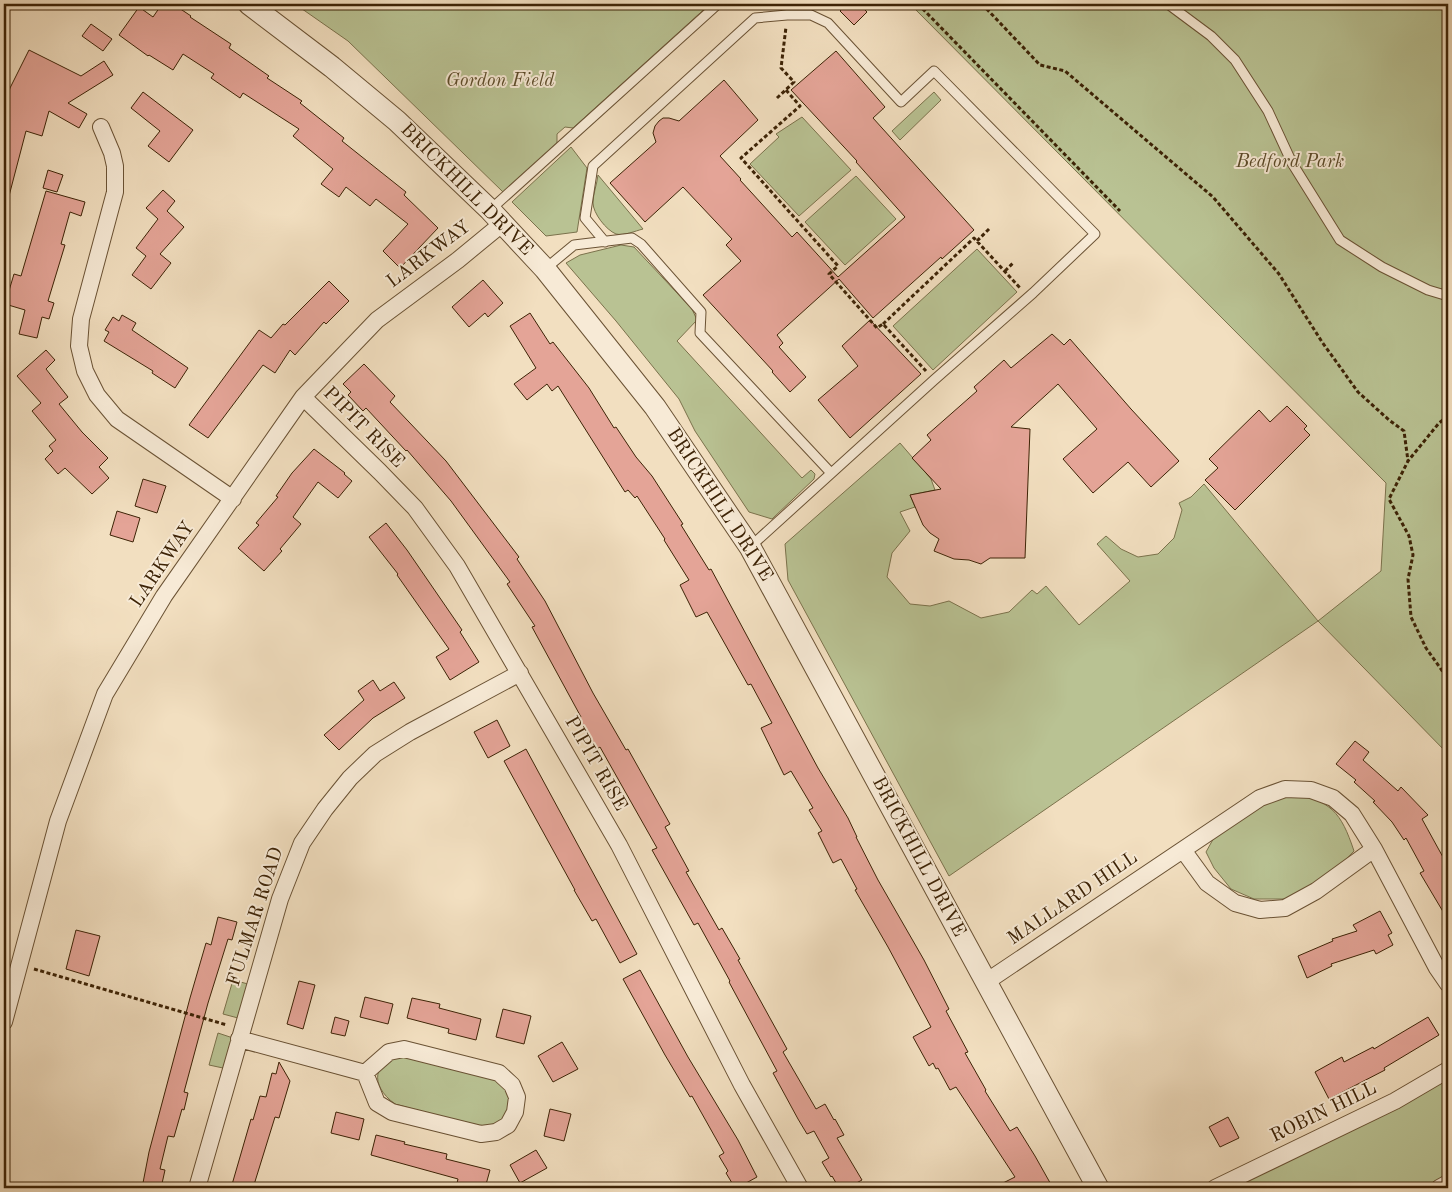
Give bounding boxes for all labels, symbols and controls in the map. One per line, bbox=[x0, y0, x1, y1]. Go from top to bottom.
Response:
park label: Gordon Field bbox=[446, 72, 555, 91]
street label: BRICKHILL DRIVE bbox=[396, 120, 536, 260]
park label: Bedford Park bbox=[1235, 153, 1344, 172]
street label: LARKWAY bbox=[384, 218, 474, 292]
street label: PIPIT RISE bbox=[319, 384, 407, 472]
street label: BRICKHILL DRIVE bbox=[662, 425, 776, 585]
street label: LARKWAY bbox=[127, 519, 199, 611]
street label: PIPIT RISE bbox=[560, 713, 630, 815]
street label: BRICKHILL DRIVE bbox=[868, 774, 968, 940]
street label: FULMAR ROAD bbox=[225, 845, 287, 989]
street label: MALLARD HILL bbox=[1005, 849, 1141, 949]
street label: ROBIN HILL bbox=[1268, 1079, 1380, 1147]

